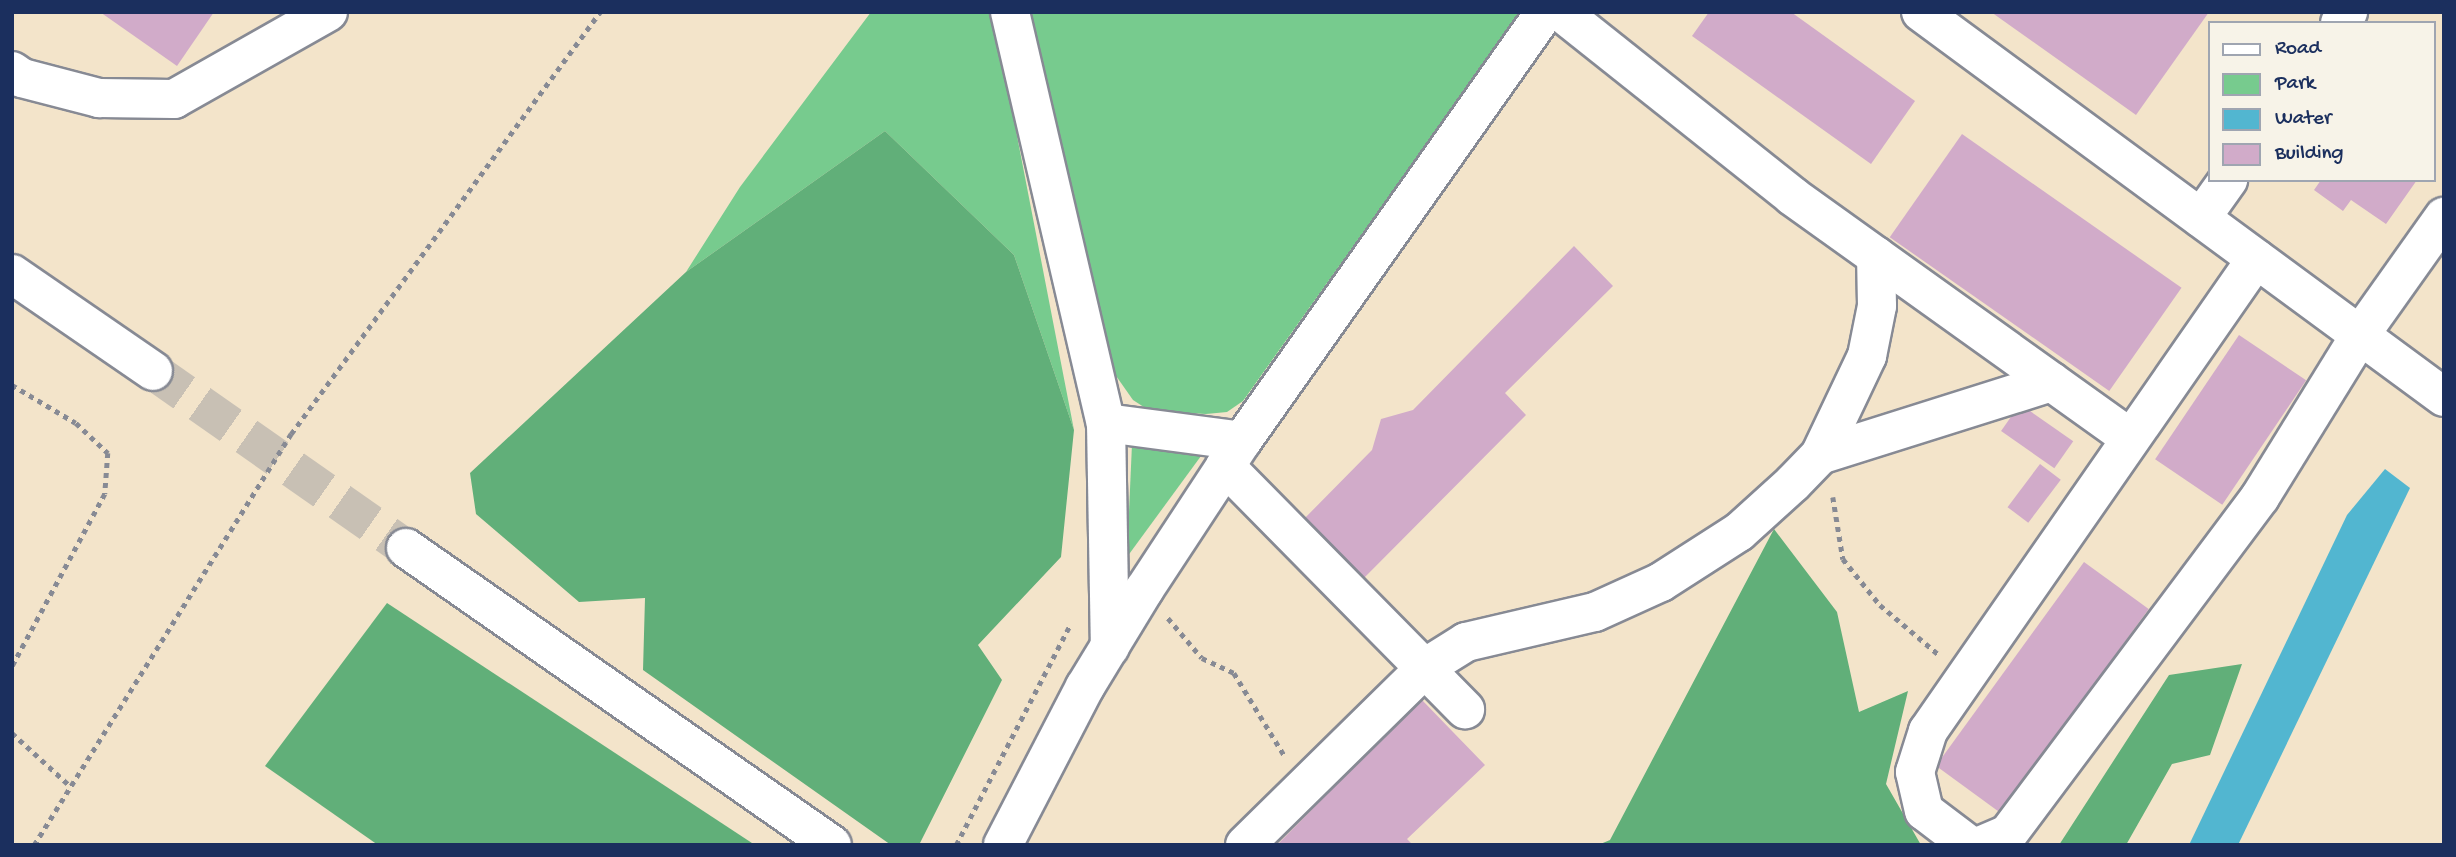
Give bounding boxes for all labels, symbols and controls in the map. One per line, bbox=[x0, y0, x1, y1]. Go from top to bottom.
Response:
legend bbox=[2208, 21, 2435, 182]
text: Road bbox=[2275, 37, 2321, 62]
text: Park bbox=[2275, 72, 2315, 97]
text: Water bbox=[2275, 107, 2331, 132]
text: Building bbox=[2275, 142, 2344, 167]

